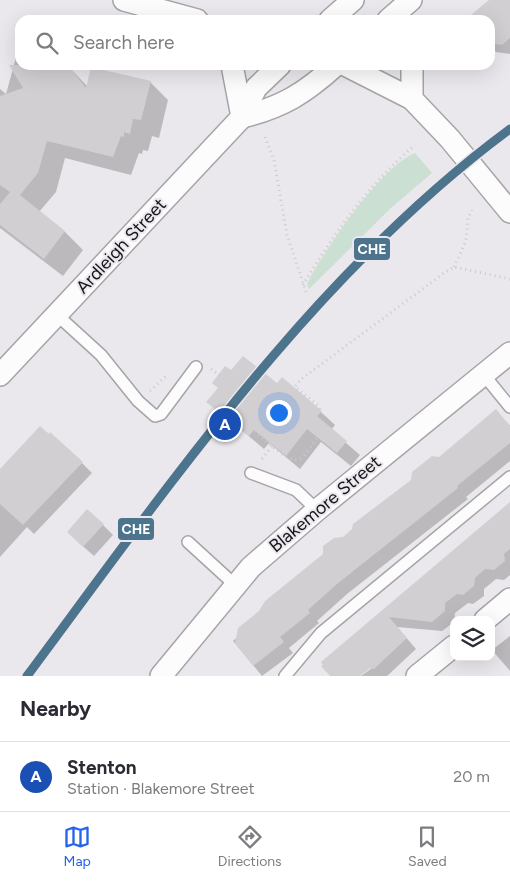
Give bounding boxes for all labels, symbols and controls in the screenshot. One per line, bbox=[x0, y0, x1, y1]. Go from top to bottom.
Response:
search box bbox=[15, 15, 495, 70]
icon: search bbox=[33, 29, 61, 57]
text: Search here bbox=[73, 31, 175, 54]
street label: Ardleigh Street bbox=[71, 194, 171, 298]
line badge: CHE bbox=[353, 237, 391, 261]
text: CHE bbox=[358, 241, 386, 258]
your location bbox=[266, 400, 292, 426]
pin: A bbox=[209, 405, 241, 443]
street label: Blakemore Street bbox=[265, 451, 385, 557]
line badge: CHE bbox=[117, 517, 155, 541]
text: CHE bbox=[122, 521, 150, 538]
map controls bbox=[450, 616, 495, 661]
button: layers bbox=[450, 616, 495, 661]
text: Nearby bbox=[20, 696, 91, 721]
text: Stenton bbox=[67, 756, 137, 779]
text: A bbox=[30, 767, 42, 786]
text: 20 m bbox=[453, 767, 490, 786]
text: Station · Blakemore Street bbox=[67, 779, 255, 798]
tab: Map bbox=[63, 823, 91, 870]
tab: Directions bbox=[218, 823, 282, 870]
tab: Saved bbox=[408, 823, 447, 870]

